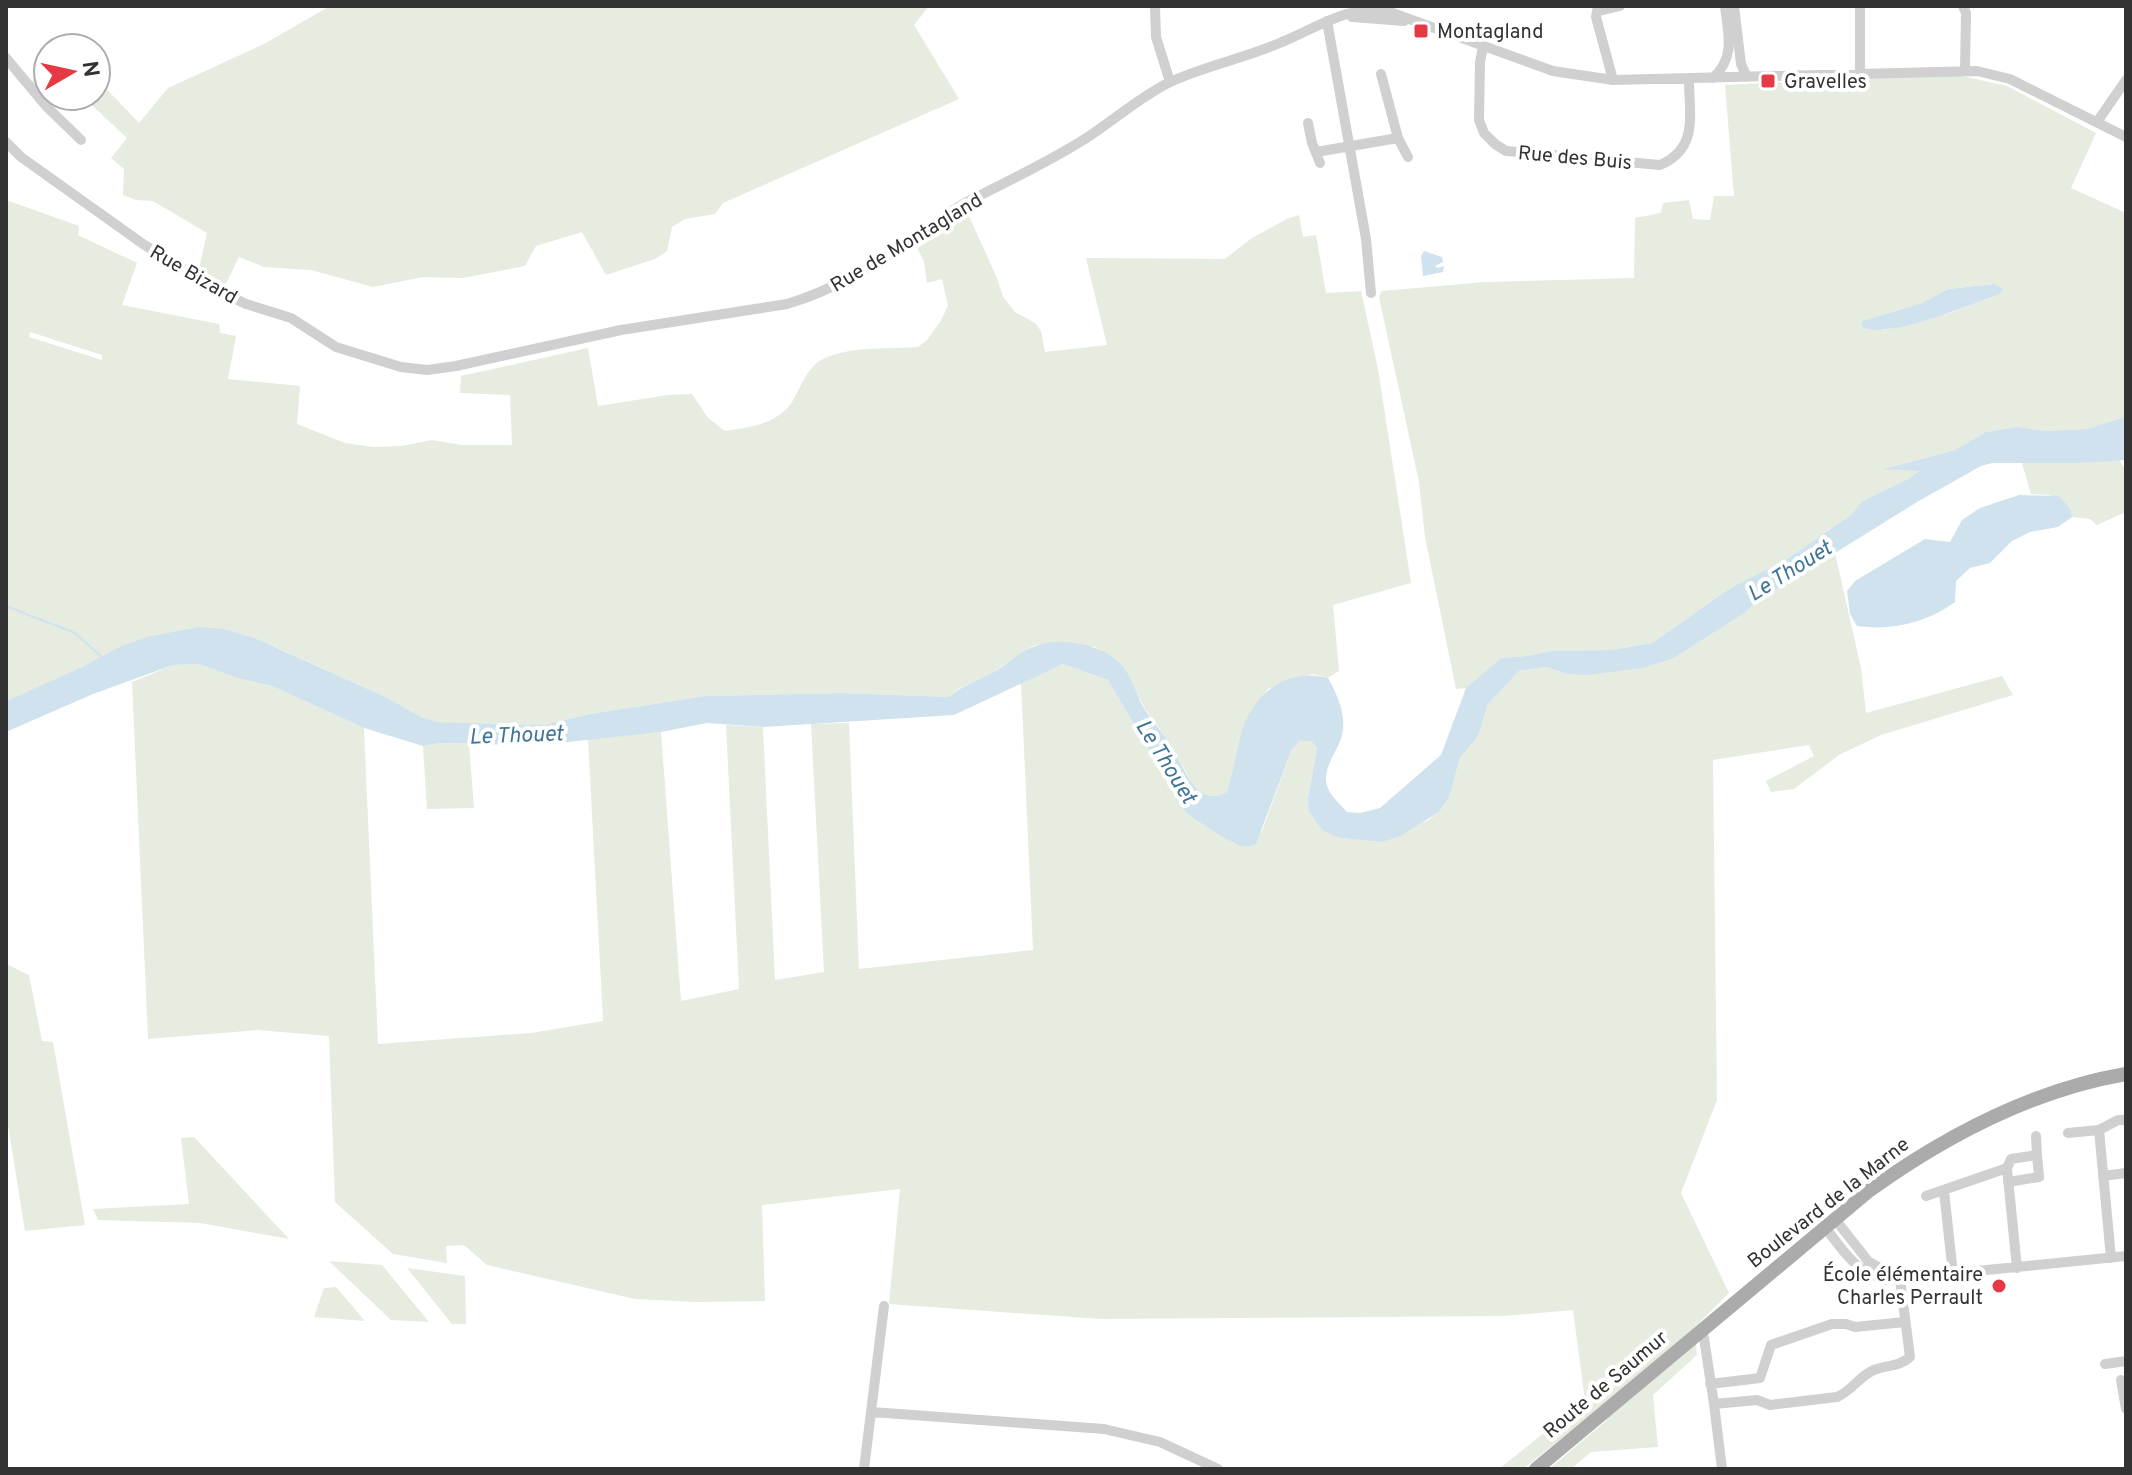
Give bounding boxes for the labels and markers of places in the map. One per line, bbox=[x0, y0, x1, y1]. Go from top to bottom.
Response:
place label: Montagland bbox=[1437, 20, 1543, 46]
marker: Montagland bbox=[1412, 22, 1430, 40]
place label: Gravelles bbox=[1784, 70, 1867, 96]
marker: Gravelles bbox=[1759, 72, 1777, 90]
place label: École élémentaire Charles Perrault bbox=[1823, 1261, 1983, 1312]
marker: École élémentaire Charles Perrault bbox=[1990, 1277, 2008, 1295]

